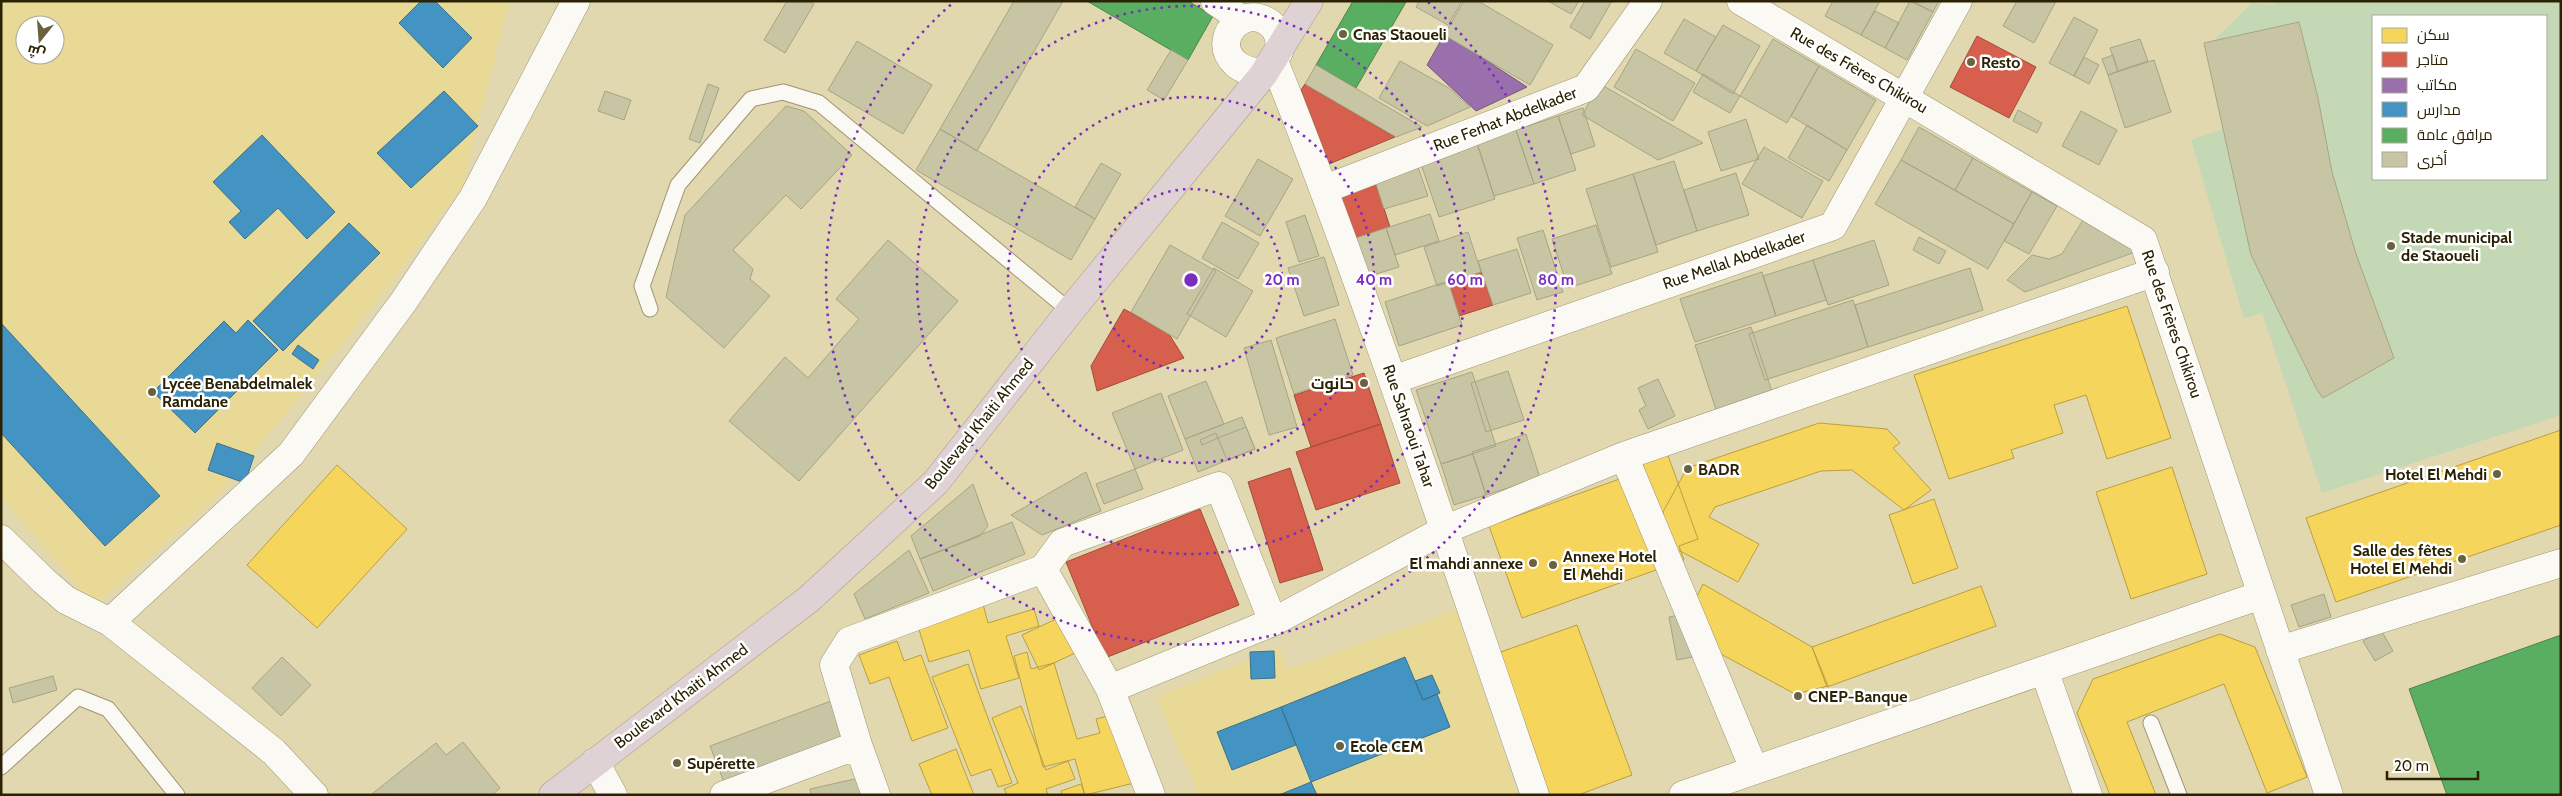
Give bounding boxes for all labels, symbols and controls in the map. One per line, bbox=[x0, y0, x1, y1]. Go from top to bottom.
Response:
north arrow bbox=[15, 15, 65, 65]
legend bbox=[2372, 15, 2547, 180]
street label: Rue des Frères Chikirou bbox=[1787, 23, 1931, 117]
place label: Cnas Staoueli bbox=[1353, 25, 1447, 44]
text: سكن bbox=[2417, 26, 2450, 45]
marker: Cnas Staoueli bbox=[1337, 28, 1349, 40]
text: ش bbox=[25, 41, 47, 64]
text: متاجر bbox=[2416, 51, 2448, 69]
place label: Resto bbox=[1981, 53, 2020, 72]
marker: Resto bbox=[1965, 56, 1977, 68]
text: مكاتب bbox=[2417, 76, 2457, 94]
street label: Rue Ferhat Abdelkader bbox=[1431, 83, 1580, 155]
text: مدارس bbox=[2417, 101, 2461, 120]
text: مرافق عامة bbox=[2417, 126, 2493, 145]
text: أخرى bbox=[2417, 150, 2447, 170]
street label: Rue Mellal Abdelkader bbox=[1660, 226, 1809, 293]
place label: Stade municipal de Staoueli bbox=[2401, 228, 2512, 265]
marker: Stade municipal de Staoueli bbox=[2385, 240, 2397, 252]
street label: Rue des Frères Chikirou bbox=[2138, 247, 2206, 401]
centre of rings bbox=[1182, 271, 1200, 289]
text: 20 m bbox=[1265, 271, 1299, 289]
text: 40 m bbox=[1356, 271, 1392, 289]
text: 60 m bbox=[1447, 271, 1483, 289]
text: 80 m bbox=[1538, 271, 1574, 289]
street label: Boulevard Khaiti Ahmed bbox=[921, 355, 1037, 493]
street label: Rue Sahraoui Tahar bbox=[1379, 362, 1439, 491]
place label: Lycée Benabdelmalek Ramdane bbox=[162, 374, 313, 411]
place label: حانوت bbox=[1311, 374, 1354, 393]
marker: حانوت bbox=[1358, 377, 1370, 389]
marker: Lycée Benabdelmalek Ramdane bbox=[146, 386, 158, 398]
place label: BADR bbox=[1698, 460, 1740, 479]
marker: BADR bbox=[1682, 463, 1694, 475]
place label: Hotel El Mehdi bbox=[2385, 465, 2487, 484]
marker: Hotel El Mehdi bbox=[2491, 468, 2503, 480]
place label: Salle des fêtes Hotel El Mehdi bbox=[2350, 541, 2452, 578]
place label: Annexe Hotel El Mehdi bbox=[1563, 547, 1657, 584]
marker: Salle des fêtes Hotel El Mehdi bbox=[2456, 553, 2468, 565]
place label: El mahdi annexe bbox=[1409, 554, 1523, 573]
marker: El mahdi annexe bbox=[1527, 557, 1539, 569]
marker: Annexe Hotel El Mehdi bbox=[1547, 559, 1559, 571]
street label: Boulevard Khaiti Ahmed bbox=[611, 640, 751, 752]
place label: CNEP-Banque bbox=[1808, 687, 1907, 706]
marker: CNEP-Banque bbox=[1792, 690, 1804, 702]
place label: Ecole CEM bbox=[1350, 737, 1423, 756]
marker: Ecole CEM bbox=[1334, 740, 1346, 752]
scale bar bbox=[2387, 748, 2478, 780]
place label: Supérette bbox=[687, 754, 755, 773]
marker: Supérette bbox=[671, 757, 683, 769]
text: 20 m bbox=[2394, 757, 2429, 775]

